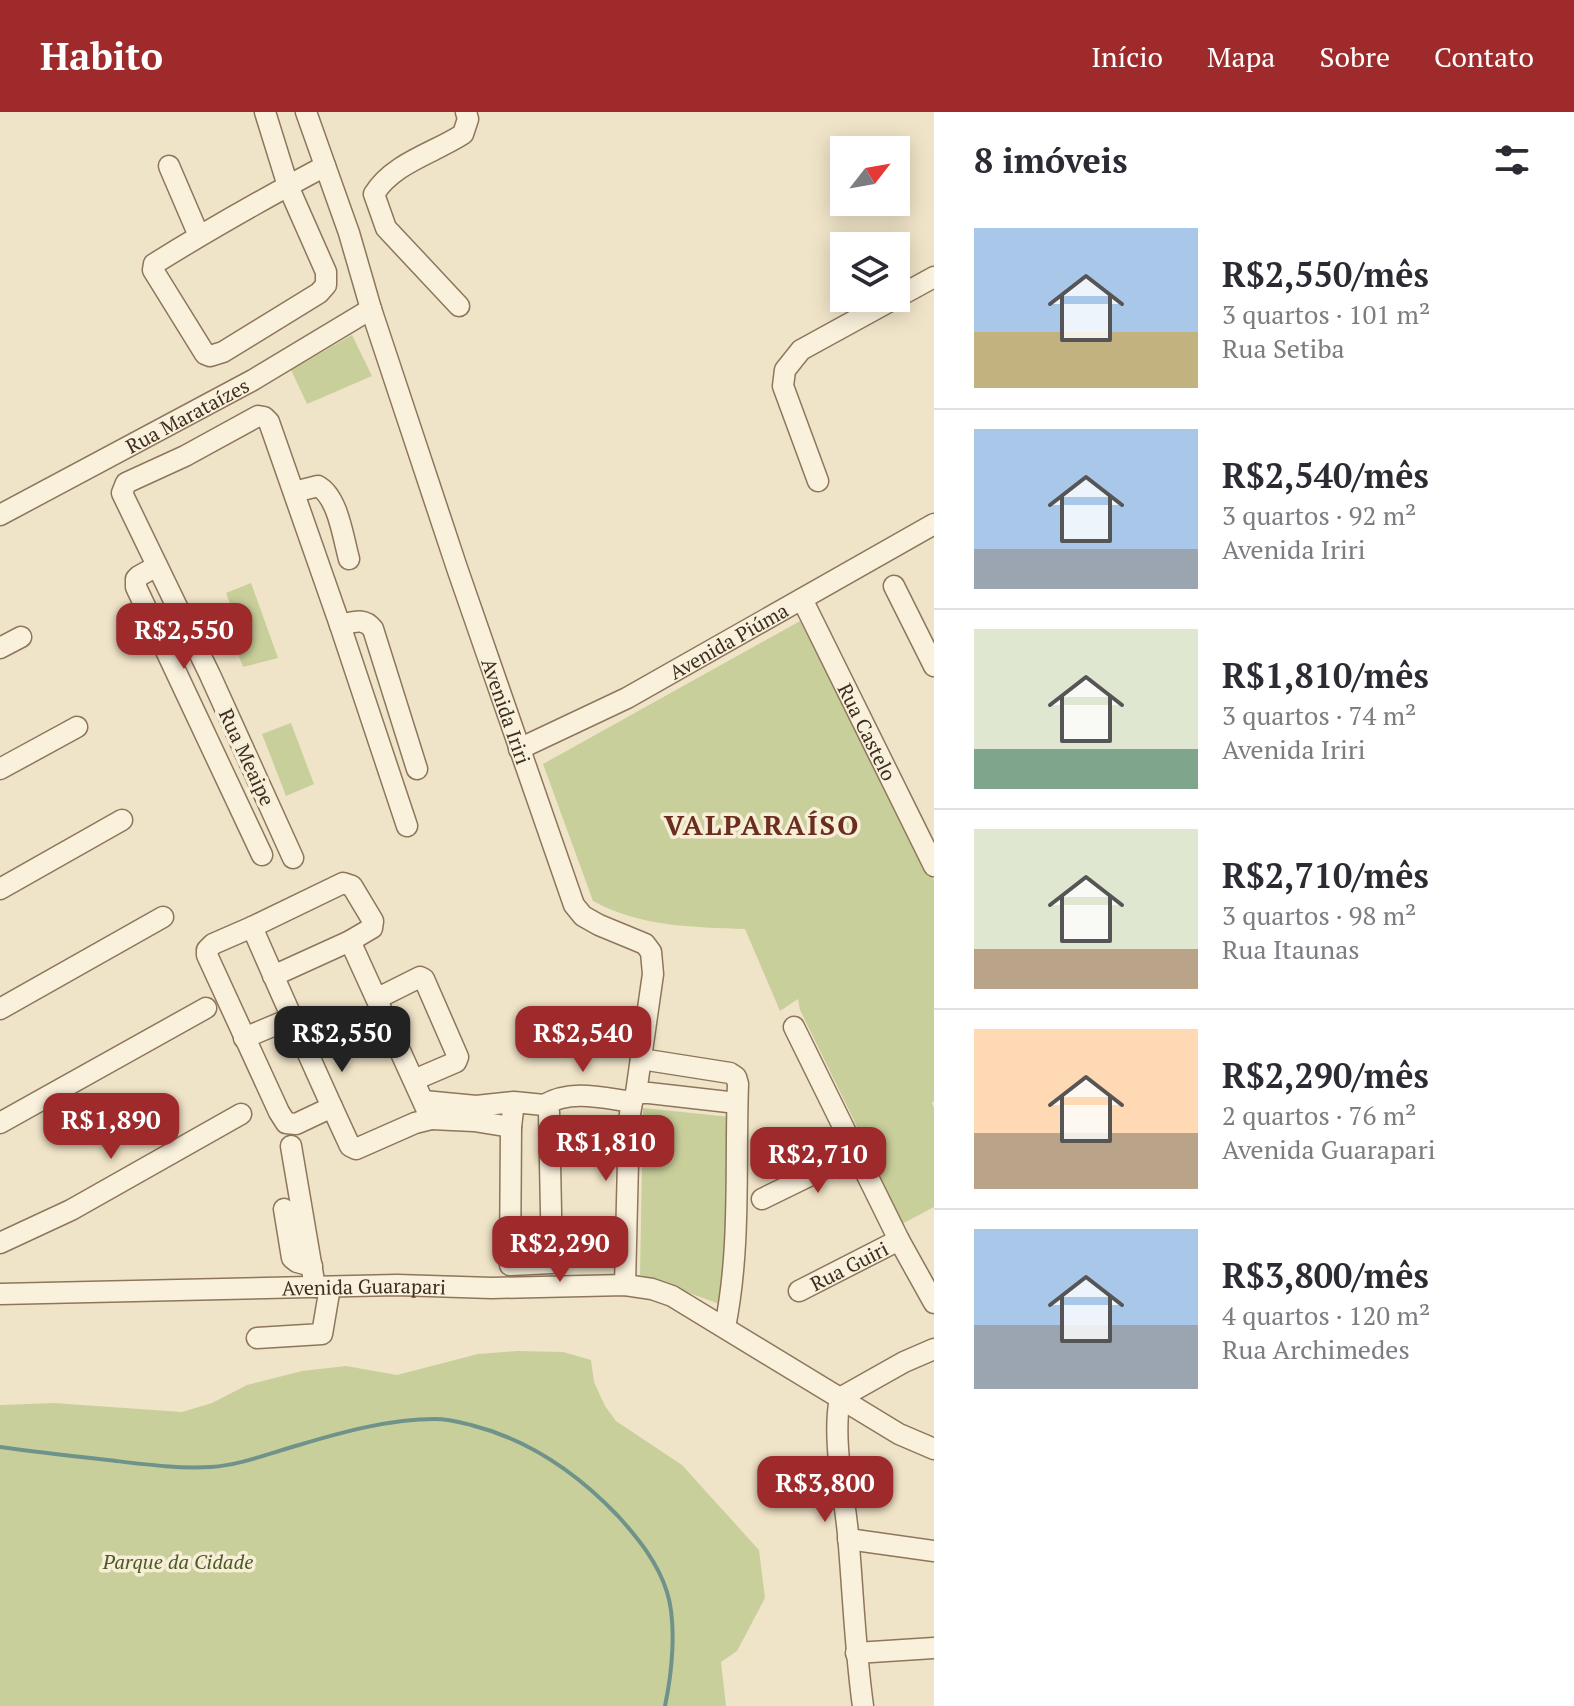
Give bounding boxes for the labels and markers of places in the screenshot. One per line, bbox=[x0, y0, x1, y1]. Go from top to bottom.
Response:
pin: R$2,550 bbox=[110, 603, 258, 671]
pin: R$2,550 bbox=[268, 1006, 416, 1074]
pin: R$2,540 bbox=[509, 1006, 657, 1074]
pin: R$1,890 bbox=[37, 1093, 185, 1161]
pin: R$1,810 bbox=[532, 1115, 680, 1183]
pin: R$2,710 bbox=[744, 1127, 892, 1195]
pin: R$2,290 bbox=[486, 1216, 634, 1284]
pin: R$3,800 bbox=[751, 1456, 899, 1524]

